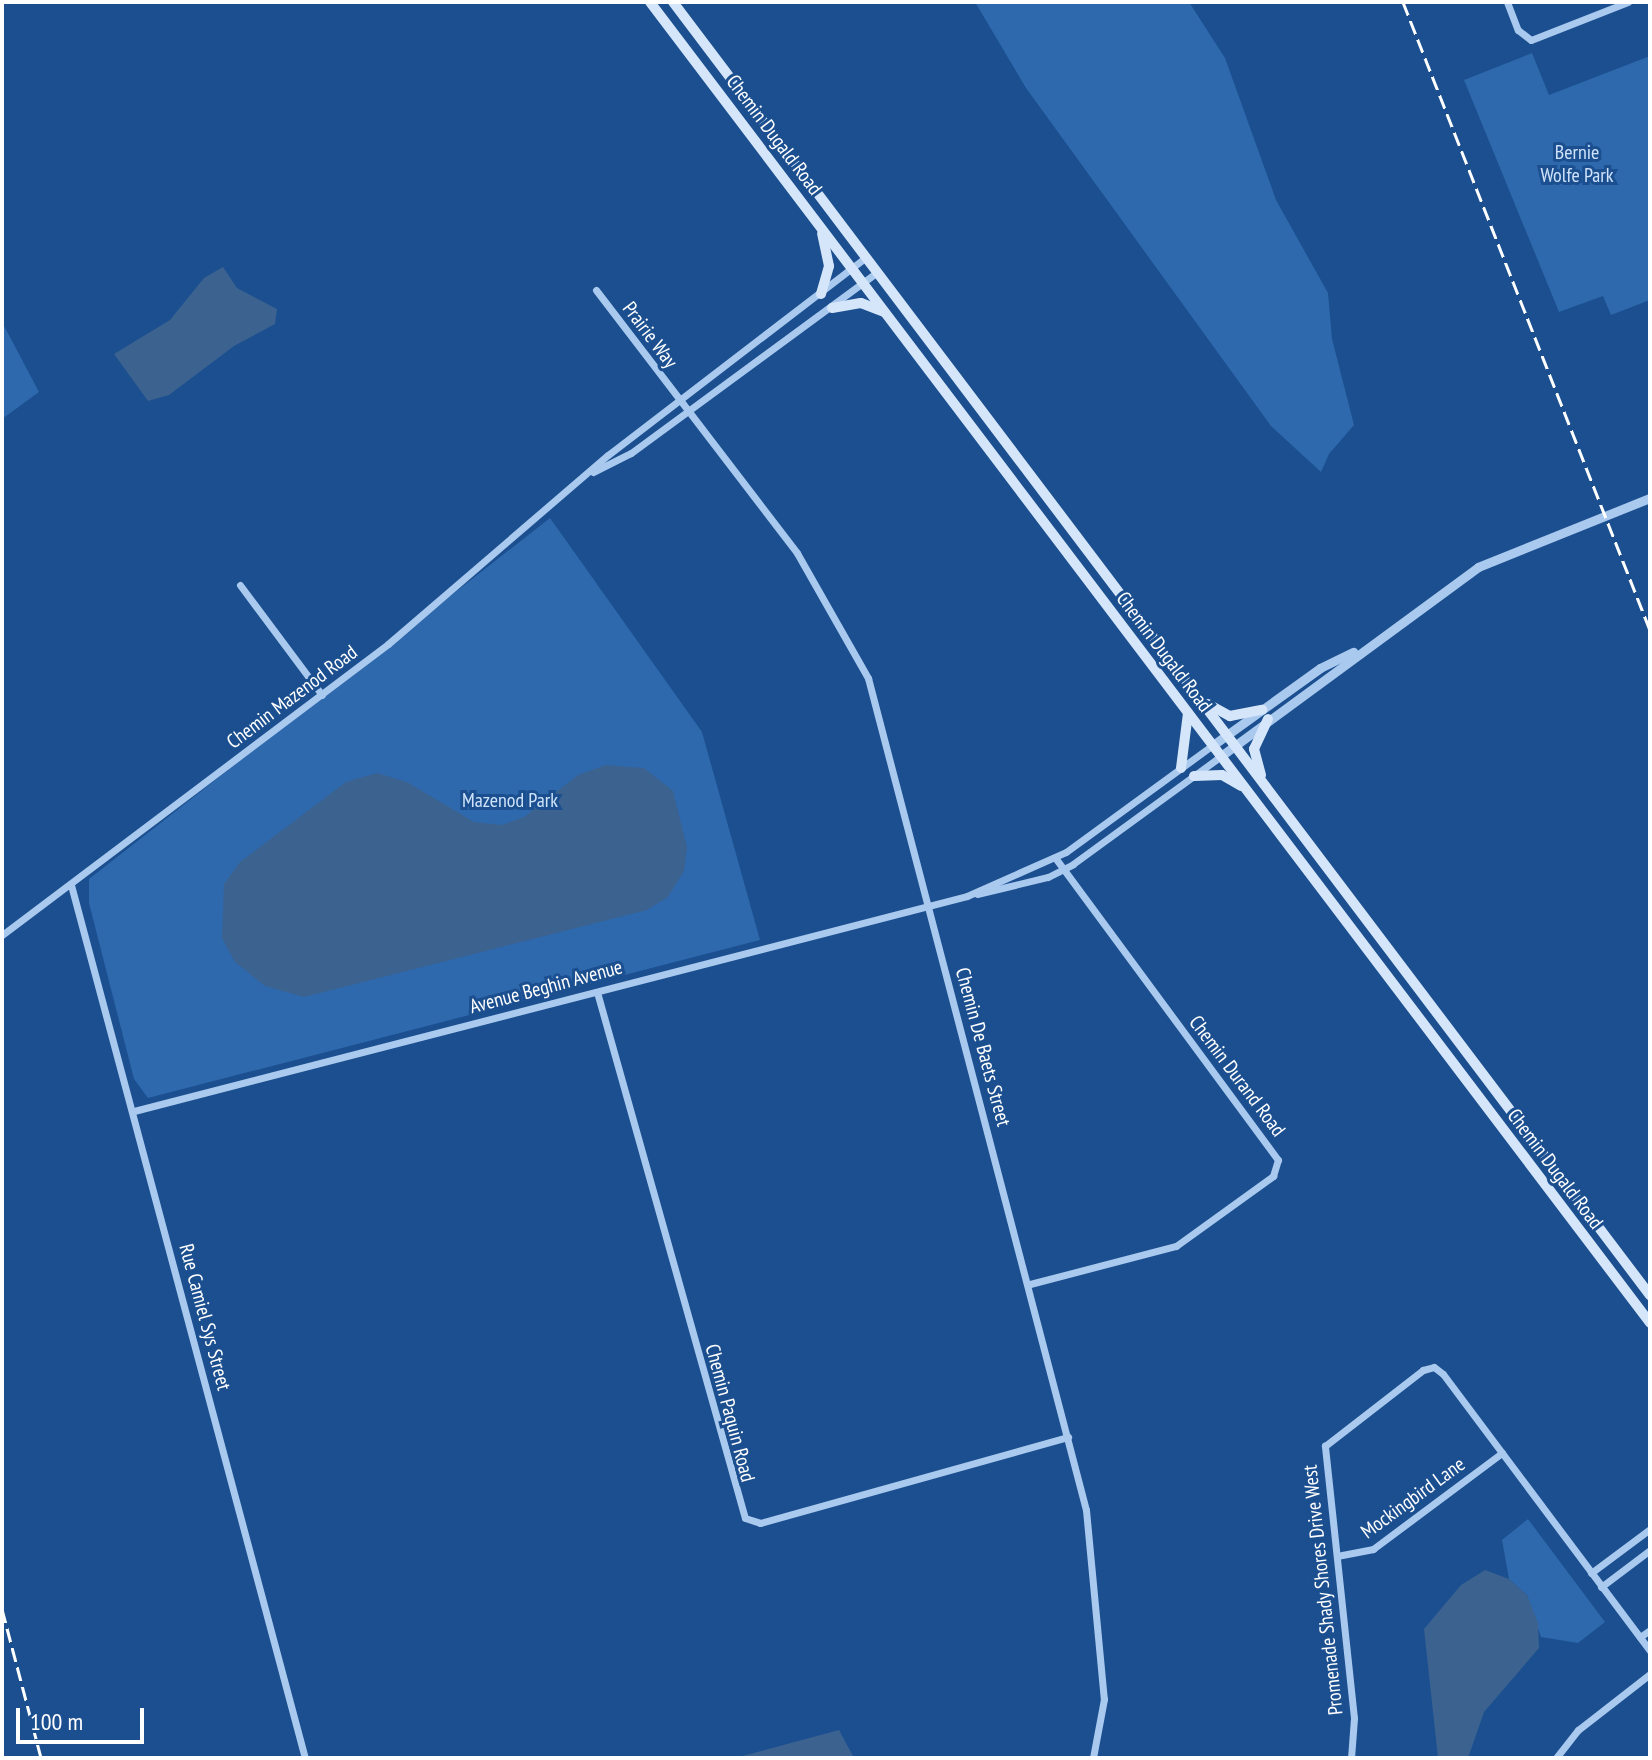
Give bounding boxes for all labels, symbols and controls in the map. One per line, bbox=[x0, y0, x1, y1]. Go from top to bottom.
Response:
street label: Chemin Dugald Road bbox=[721, 70, 827, 200]
park label: Bernie Wolfe Park bbox=[1540, 140, 1614, 187]
street label: Prairie Way bbox=[617, 297, 683, 373]
street label: Chemin Dugald Road bbox=[1111, 587, 1217, 717]
street label: Chemin Mazenod Road bbox=[222, 640, 362, 754]
park label: Mazenod Park bbox=[462, 788, 558, 812]
street label: Avenue Beghin Avenue bbox=[467, 955, 625, 1019]
street label: Chemin De Baets Street bbox=[950, 965, 1016, 1129]
street label: Chemin Durand Road bbox=[1184, 1011, 1290, 1141]
street label: Chemin Dugald Road bbox=[1502, 1104, 1608, 1234]
street label: Rue Camiel Sys Street bbox=[174, 1241, 236, 1393]
street label: Chemin Paquin Road bbox=[700, 1341, 760, 1485]
street label: Mockingbird Lane bbox=[1356, 1452, 1470, 1544]
street label: Promenade Shady Shores Drive West bbox=[1298, 1463, 1348, 1717]
scale bar bbox=[20, 1692, 148, 1742]
text: 100 m bbox=[30, 1706, 83, 1737]

